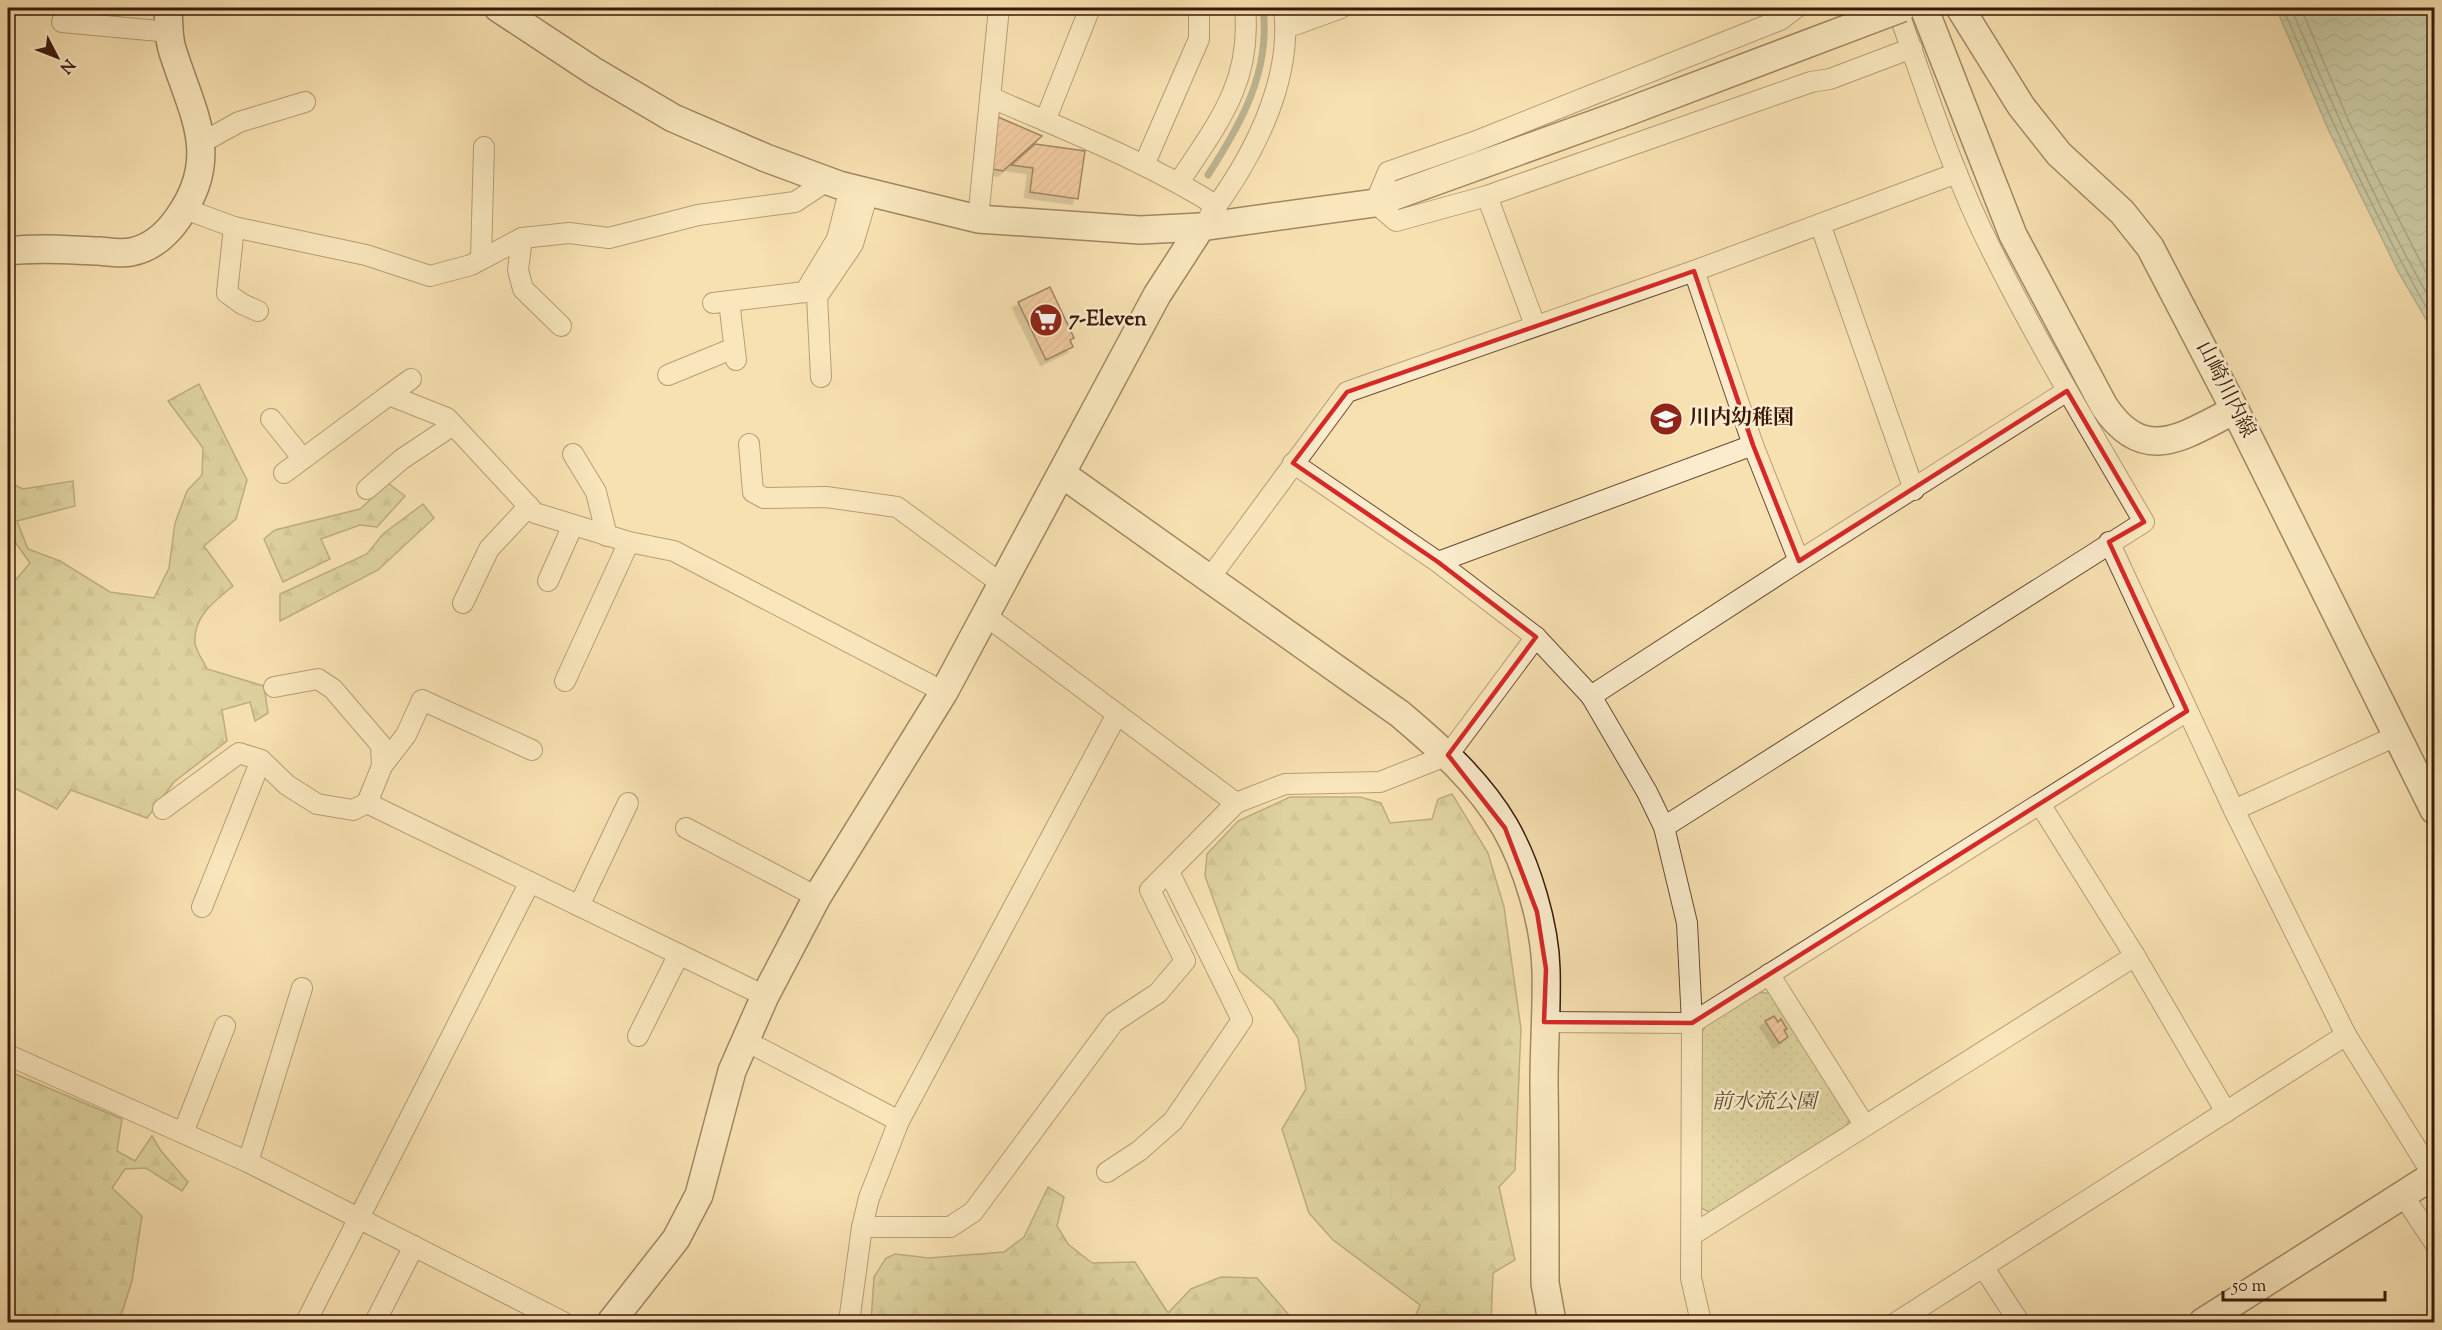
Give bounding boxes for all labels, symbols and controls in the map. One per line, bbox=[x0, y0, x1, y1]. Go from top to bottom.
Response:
north arrow bbox=[27, 27, 87, 87]
text: N bbox=[53, 53, 79, 78]
supermarket icon: 7-Eleven bbox=[1028, 302, 1064, 338]
place label: 7-Eleven bbox=[1069, 305, 1147, 335]
street label: 山崎川内線 bbox=[2188, 336, 2262, 444]
school or university icon: 川内幼稚園 bbox=[1648, 401, 1684, 437]
place label: 川内幼稚園 bbox=[1689, 404, 1794, 434]
park label: 前水流公園 bbox=[1712, 1088, 1819, 1118]
scale bar bbox=[2223, 1264, 2385, 1302]
text: 50 m bbox=[2231, 1274, 2267, 1300]

